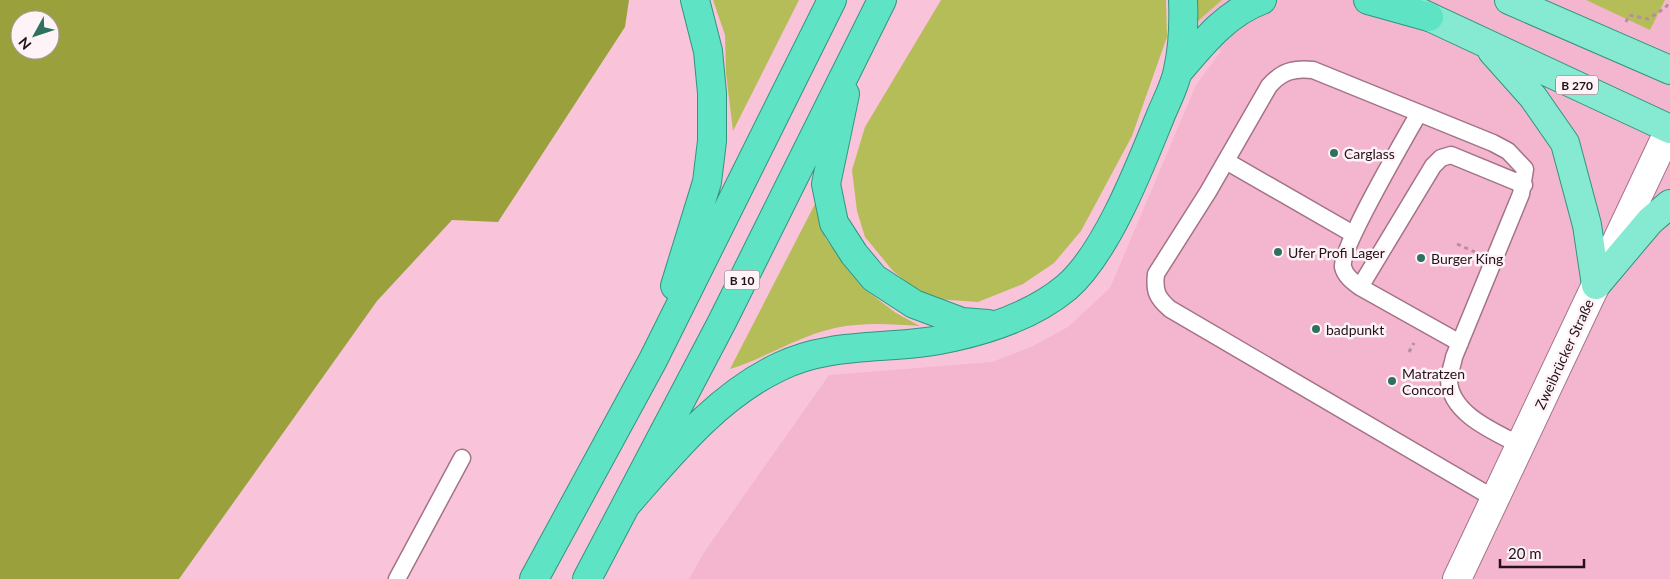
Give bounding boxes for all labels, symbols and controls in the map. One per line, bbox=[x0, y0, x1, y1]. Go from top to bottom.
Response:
north arrow bbox=[10, 10, 60, 60]
text: N bbox=[15, 34, 35, 53]
road number: B 270 bbox=[1556, 76, 1598, 94]
place label: Carglass bbox=[1344, 145, 1395, 162]
marker: Carglass bbox=[1328, 147, 1340, 159]
place label: Ufer Profi Lager bbox=[1288, 244, 1385, 261]
marker: Ufer Profi Lager bbox=[1272, 246, 1284, 258]
place label: Burger King bbox=[1431, 250, 1503, 267]
marker: Burger King bbox=[1415, 252, 1427, 264]
road number: B 10 bbox=[724, 270, 760, 290]
street label: Zweibrücker Straße bbox=[1531, 296, 1597, 412]
place label: badpunkt bbox=[1326, 321, 1384, 338]
marker: badpunkt bbox=[1310, 323, 1322, 335]
place label: Matratzen Concord bbox=[1402, 365, 1465, 398]
marker: Matratzen Concord bbox=[1386, 375, 1398, 387]
scale bar bbox=[1500, 536, 1584, 568]
text: 20 m bbox=[1508, 544, 1542, 562]

